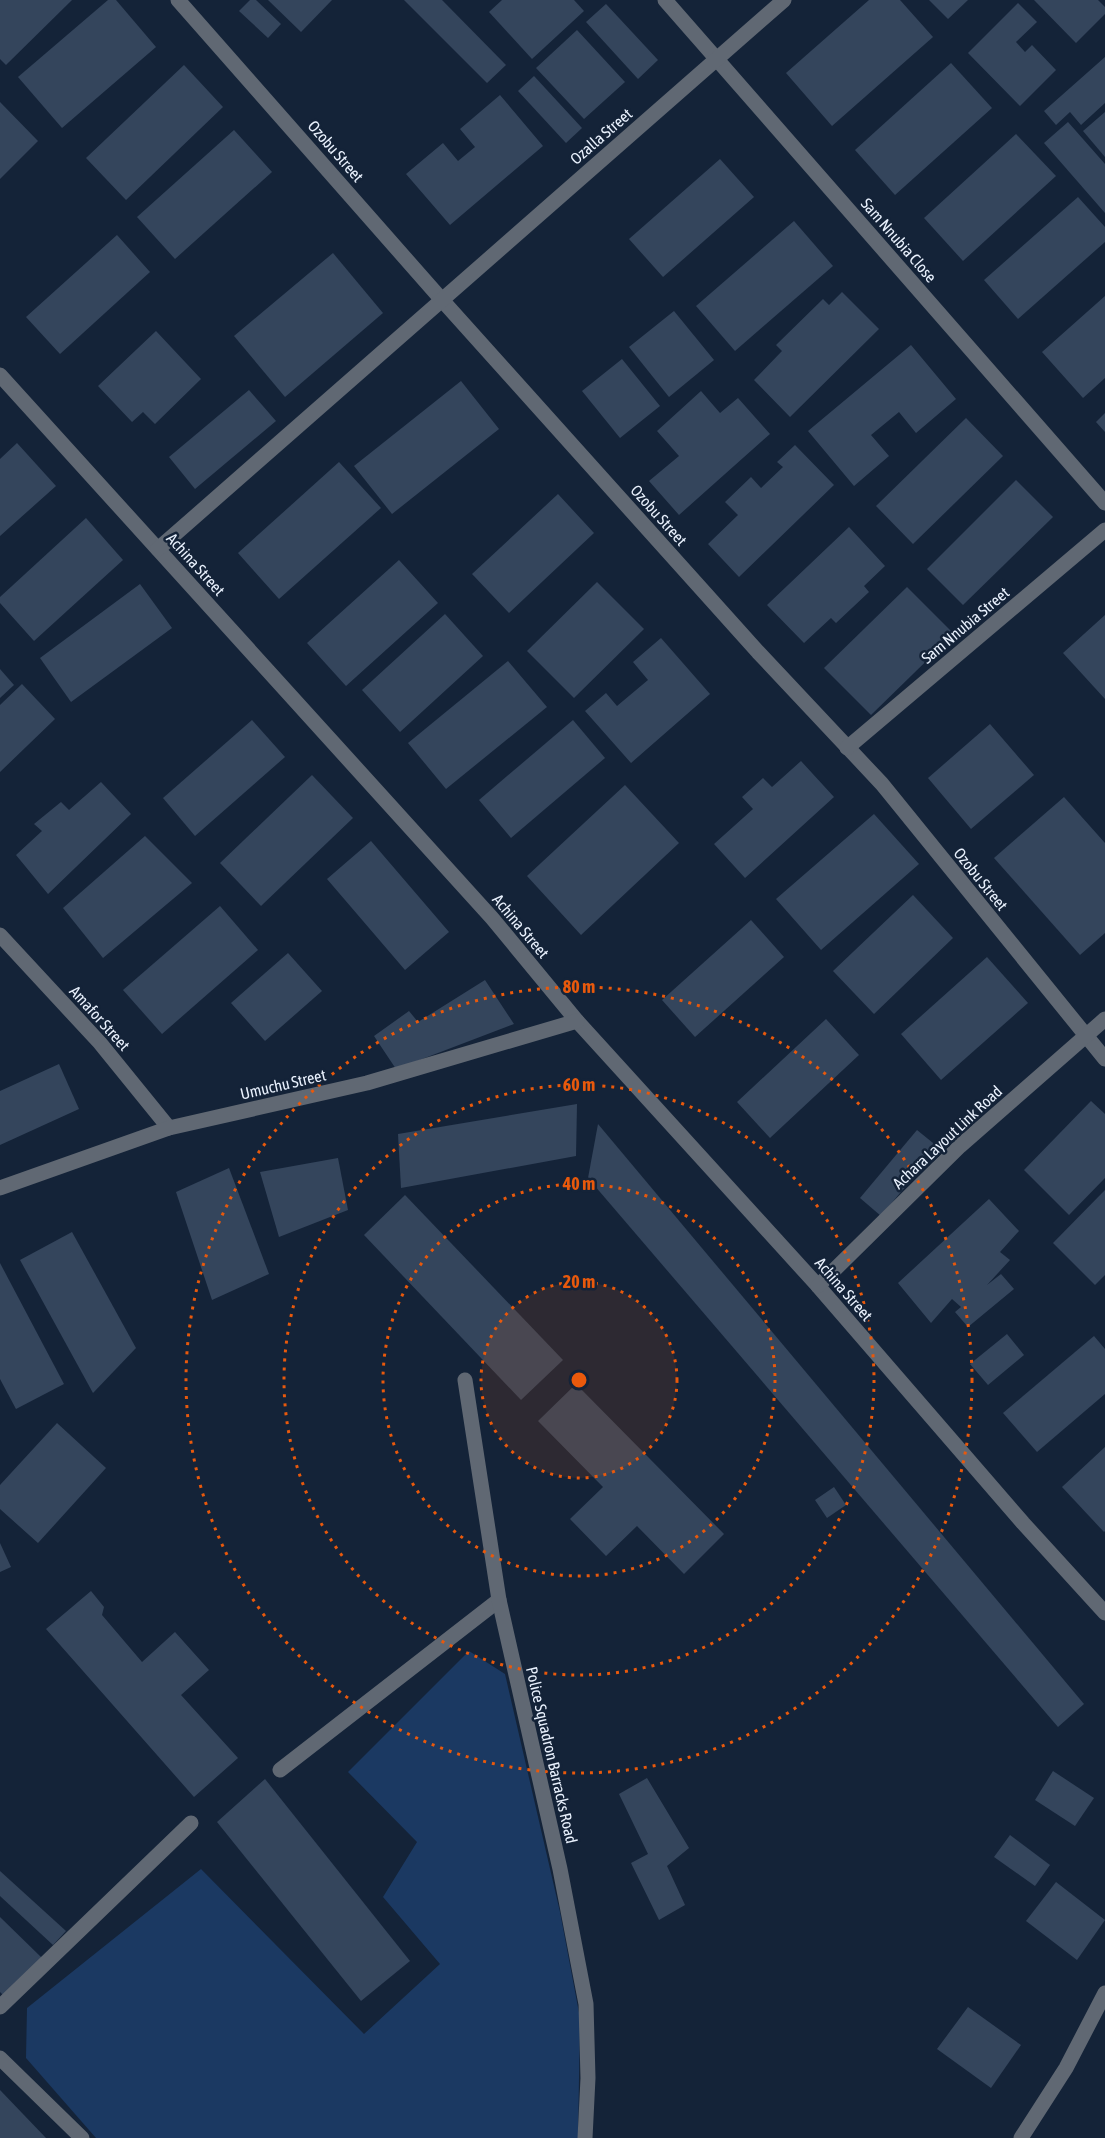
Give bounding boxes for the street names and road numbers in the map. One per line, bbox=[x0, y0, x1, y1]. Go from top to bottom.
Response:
street label: Ozalla Street bbox=[567, 104, 636, 168]
street label: Ozobu Street bbox=[305, 117, 368, 186]
street label: Sam Nnubia Close bbox=[858, 194, 940, 286]
street label: Ozobu Street bbox=[627, 481, 691, 549]
street label: Achina Street bbox=[163, 529, 229, 599]
street label: Sam Nnubia Street bbox=[918, 583, 1013, 667]
street label: Ozobu Street bbox=[950, 844, 1012, 914]
street label: Achina Street bbox=[489, 890, 553, 962]
street label: Amafor Street bbox=[66, 982, 134, 1054]
street label: Umuchu Street bbox=[238, 1065, 328, 1103]
street label: Achara Layout Link Road bbox=[889, 1082, 1006, 1193]
street label: Achina Street bbox=[812, 1254, 877, 1325]
street label: Police Squadron Barracks Road bbox=[522, 1665, 581, 1845]

